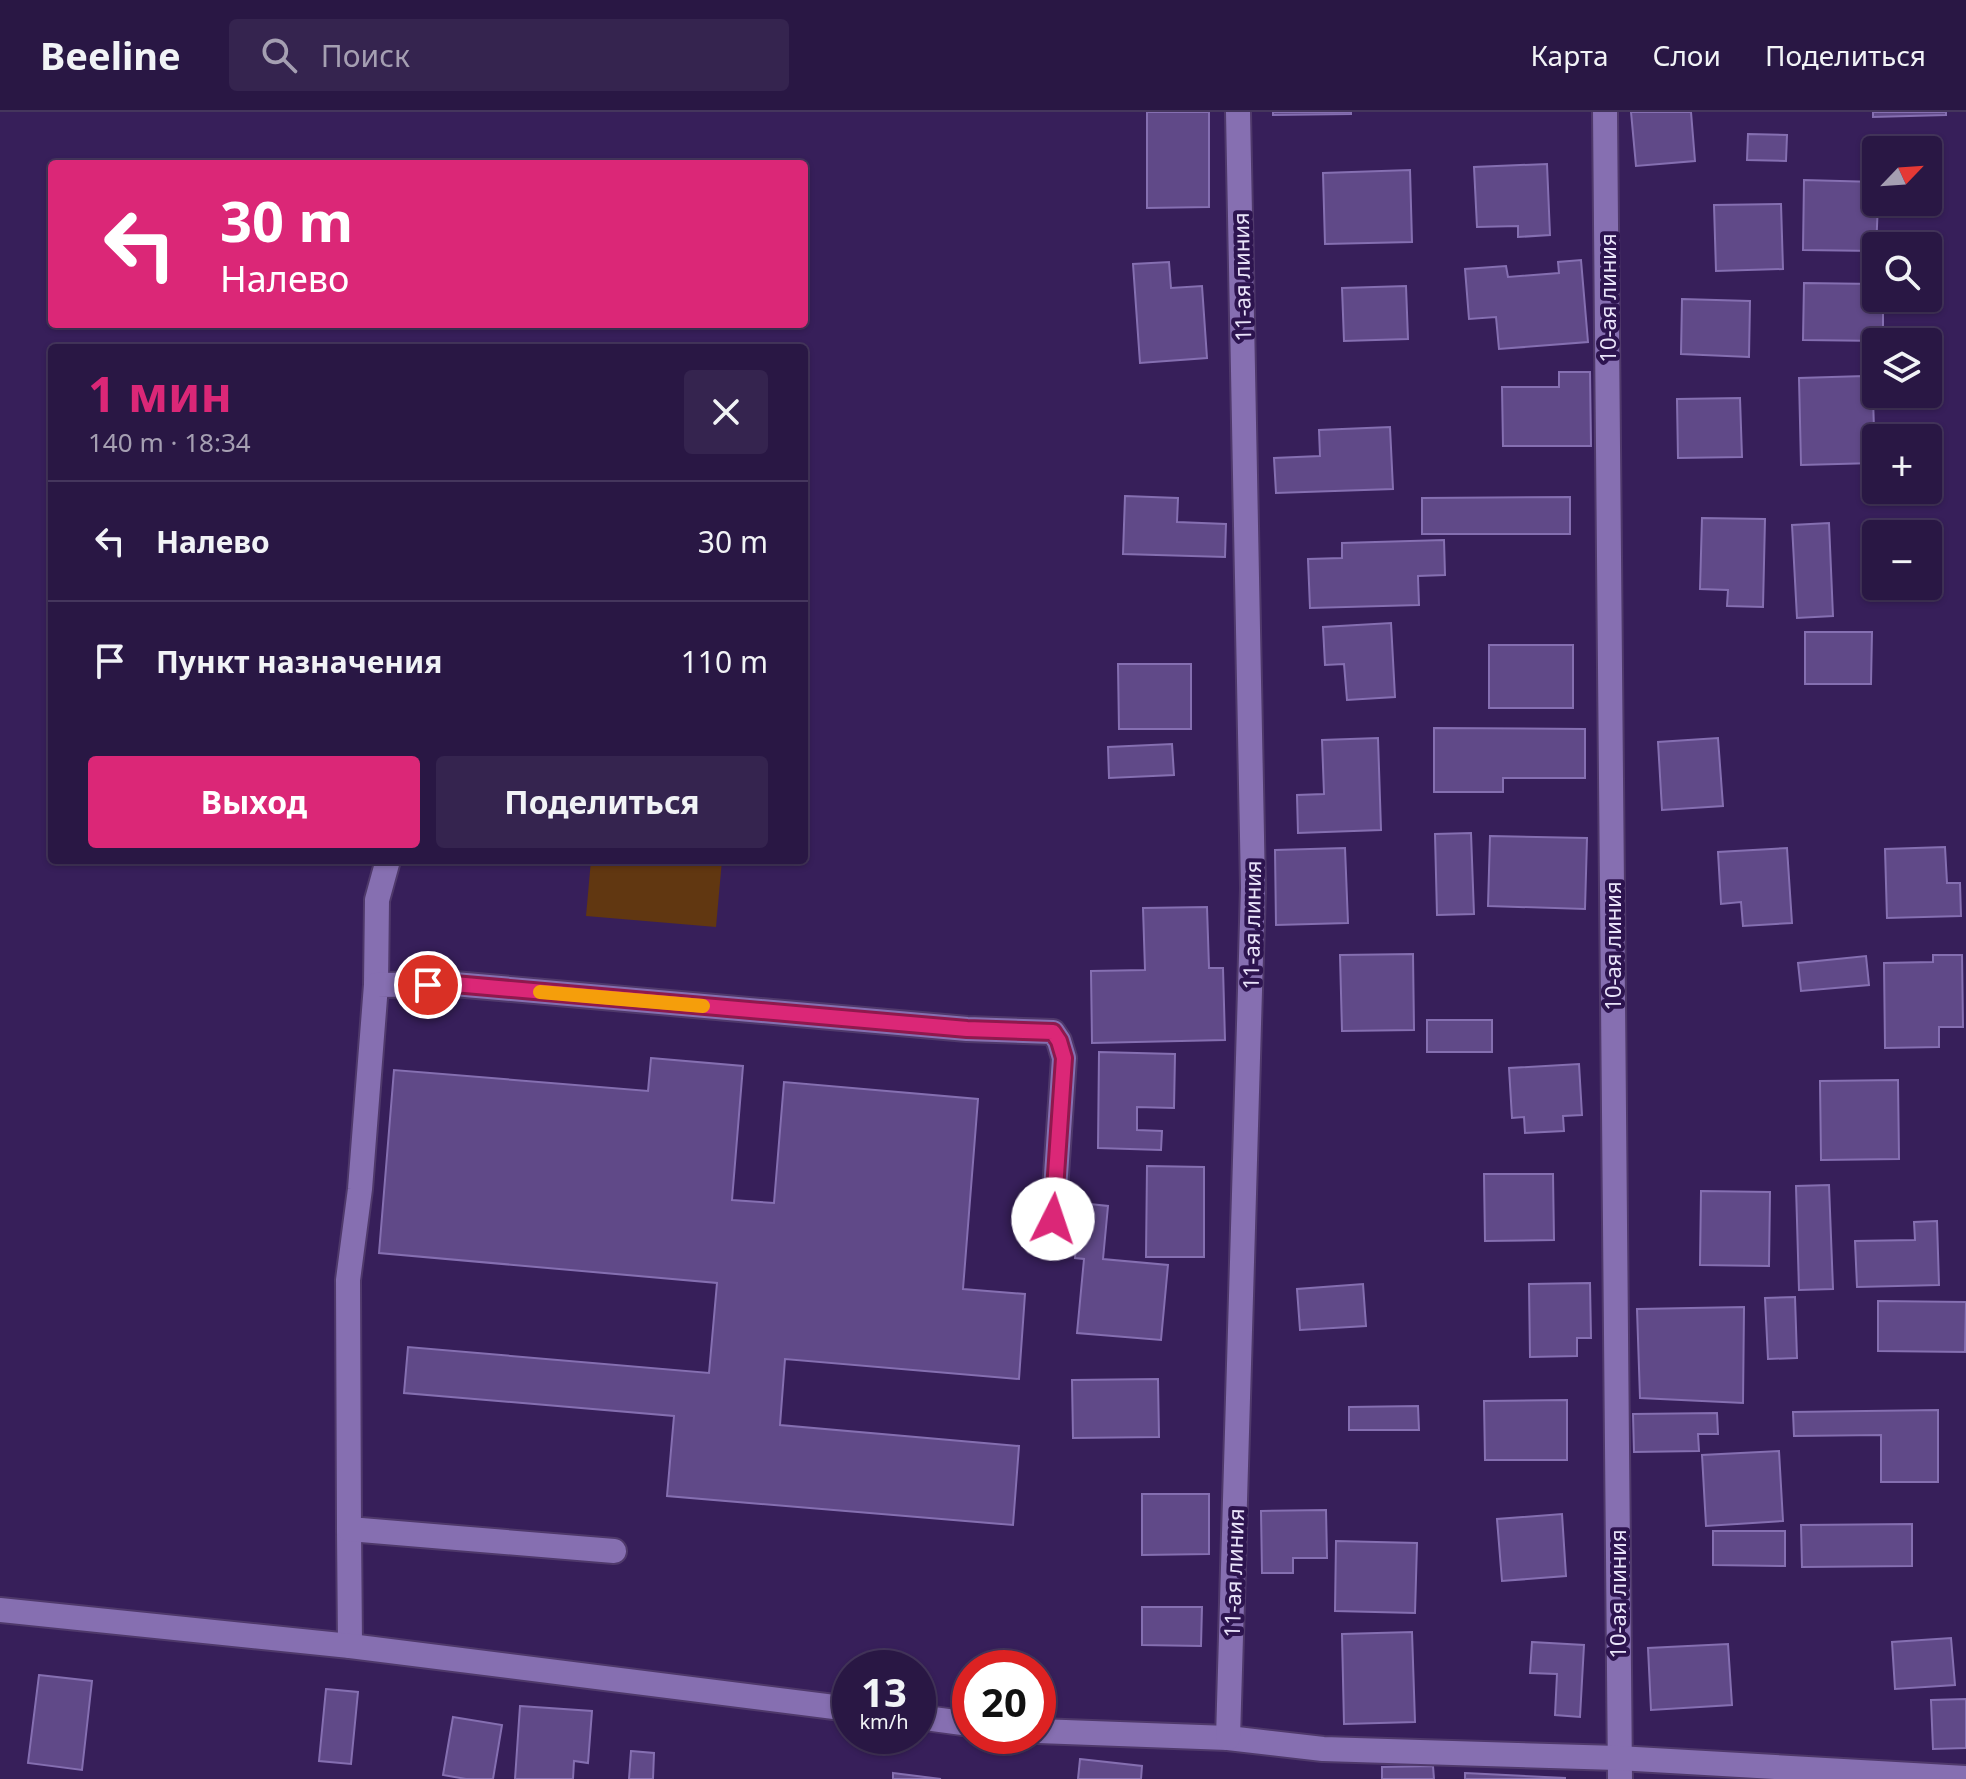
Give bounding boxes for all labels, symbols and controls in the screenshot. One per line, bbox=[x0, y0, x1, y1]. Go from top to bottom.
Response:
search box bbox=[229, 19, 789, 91]
text: Beeline bbox=[40, 29, 181, 81]
icon: search bbox=[257, 33, 301, 77]
text: Поиск bbox=[321, 35, 410, 76]
text: Карта bbox=[1530, 36, 1609, 74]
text: Слои bbox=[1653, 36, 1721, 74]
text: Поделиться bbox=[1765, 36, 1926, 74]
north arrow bbox=[1862, 136, 1942, 216]
map controls bbox=[1862, 136, 1942, 600]
text: 30 m bbox=[220, 182, 353, 258]
icon: left bbox=[88, 192, 192, 296]
street label: 11-ая линия bbox=[1225, 212, 1257, 342]
button: search bbox=[1862, 232, 1942, 312]
street label: 10-ая линия bbox=[1592, 233, 1622, 363]
text: Налево bbox=[220, 254, 349, 303]
button: layers bbox=[1862, 328, 1942, 408]
text: 1 мин bbox=[88, 361, 232, 426]
button: close bbox=[684, 370, 768, 454]
text: 140 m · 18:34 bbox=[88, 424, 251, 460]
button: + bbox=[1862, 424, 1942, 504]
icon: left bbox=[88, 519, 132, 563]
button: − bbox=[1862, 520, 1942, 600]
text: Налево bbox=[156, 521, 270, 562]
text: 30 m bbox=[698, 521, 768, 562]
icon: arrive bbox=[88, 639, 132, 683]
text: Пункт назначения bbox=[156, 641, 442, 682]
text: 110 m bbox=[681, 641, 768, 682]
button: Выход bbox=[88, 756, 420, 848]
button: Поделиться bbox=[436, 756, 768, 848]
street label: 11-ая линия bbox=[1235, 860, 1267, 990]
street label: 10-ая линия bbox=[1597, 881, 1627, 1011]
pin bbox=[394, 951, 462, 1019]
icon: arrive bbox=[406, 963, 450, 1007]
position arrow bbox=[1011, 1177, 1095, 1261]
street label: 11-ая линия bbox=[1216, 1508, 1250, 1638]
street label: 10-ая линия bbox=[1602, 1529, 1632, 1659]
speed limit sign: 20 bbox=[952, 1650, 1056, 1754]
text: 13 bbox=[861, 1664, 907, 1719]
text: km/h bbox=[859, 1708, 909, 1735]

